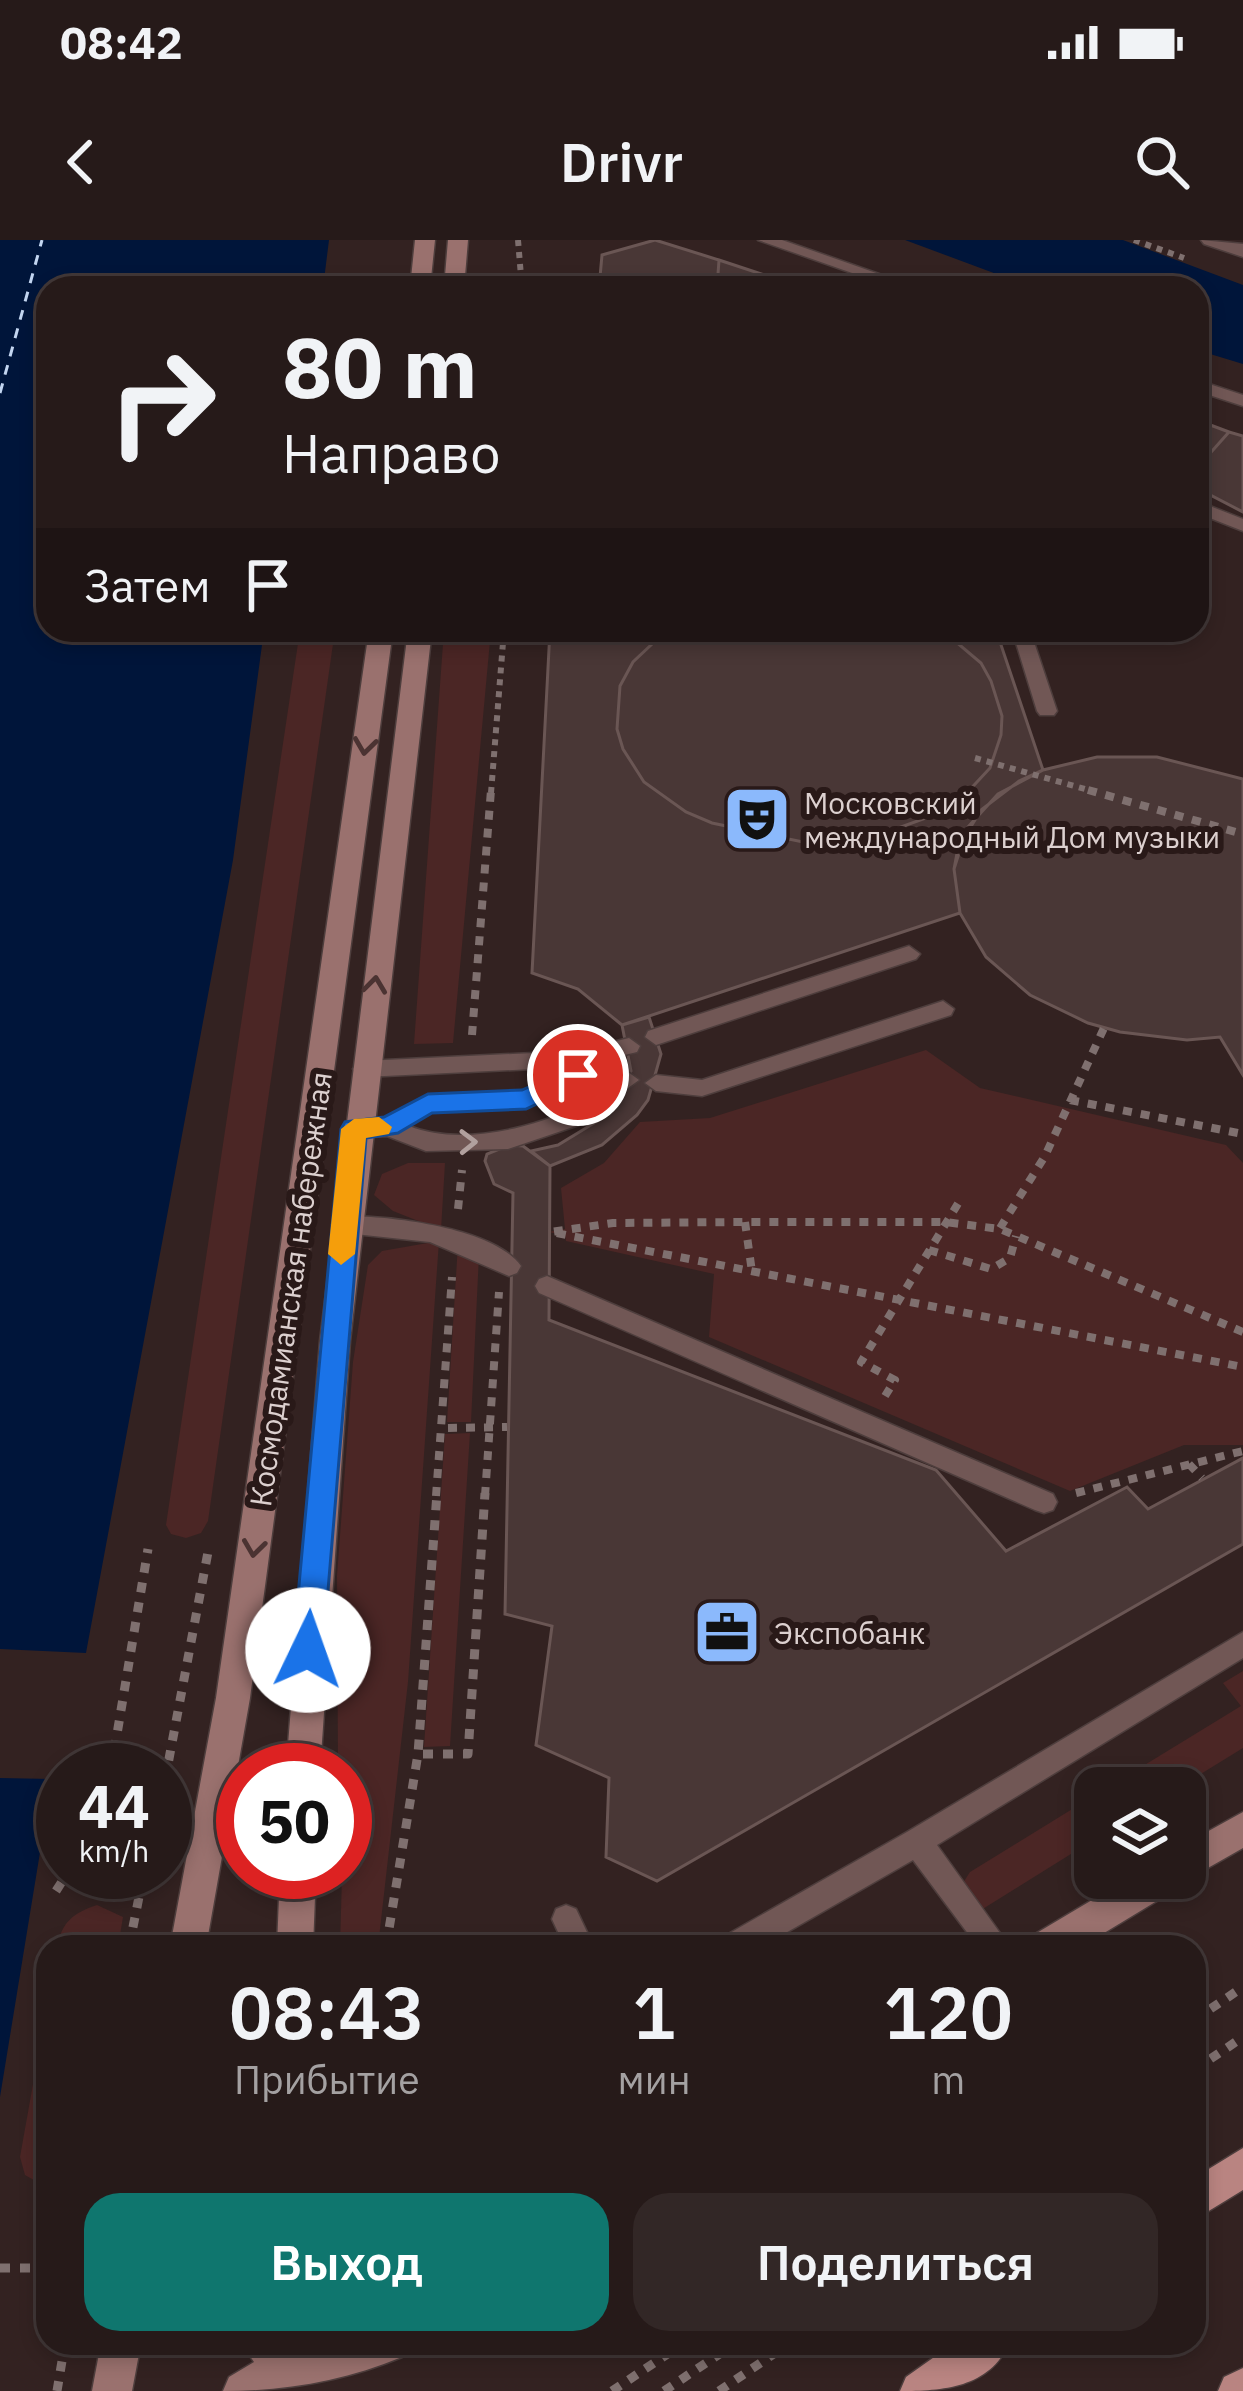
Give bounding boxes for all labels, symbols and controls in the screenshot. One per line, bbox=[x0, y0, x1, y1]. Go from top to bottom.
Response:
text: 08:42 bbox=[60, 13, 183, 71]
text: Drivr bbox=[560, 127, 683, 197]
icon: back bbox=[48, 129, 114, 195]
icon: search bbox=[1129, 129, 1195, 195]
text: 80 m bbox=[282, 312, 478, 421]
icon: right bbox=[84, 324, 240, 480]
text: Направо bbox=[282, 418, 500, 488]
icon: arrive bbox=[235, 552, 301, 618]
text: Затем bbox=[84, 556, 211, 614]
one-way arrow bbox=[353, 736, 379, 756]
place label: Московский международный Дом музыки bbox=[804, 783, 1220, 856]
theatre icon: Московский международный Дом музыки bbox=[722, 784, 792, 854]
one-way arrow bbox=[361, 975, 387, 995]
pin bbox=[527, 1024, 629, 1126]
icon: arrive bbox=[545, 1042, 611, 1108]
street label: Космодамианская набережная bbox=[240, 1069, 340, 1509]
one-way arrow bbox=[459, 1129, 478, 1155]
one-way arrow bbox=[242, 1538, 268, 1558]
position arrow bbox=[245, 1587, 371, 1713]
office icon: Экспобанк bbox=[692, 1597, 762, 1667]
place label: Экспобанк bbox=[774, 1613, 925, 1652]
speed limit sign: 50 bbox=[216, 1743, 372, 1899]
text: 44 bbox=[78, 1766, 150, 1845]
map controls bbox=[1074, 1767, 1206, 1899]
button: layers bbox=[1074, 1767, 1206, 1899]
text: km/h bbox=[79, 1831, 149, 1870]
text: 08:43 bbox=[229, 1965, 425, 2059]
text: 1 bbox=[632, 1965, 676, 2059]
text: 120 bbox=[883, 1965, 1013, 2059]
text: Прибытие bbox=[234, 2054, 420, 2105]
text: мин bbox=[618, 2054, 691, 2105]
text: m bbox=[931, 2054, 965, 2105]
button: Выход bbox=[84, 2193, 609, 2331]
button: Поделиться bbox=[633, 2193, 1158, 2331]

